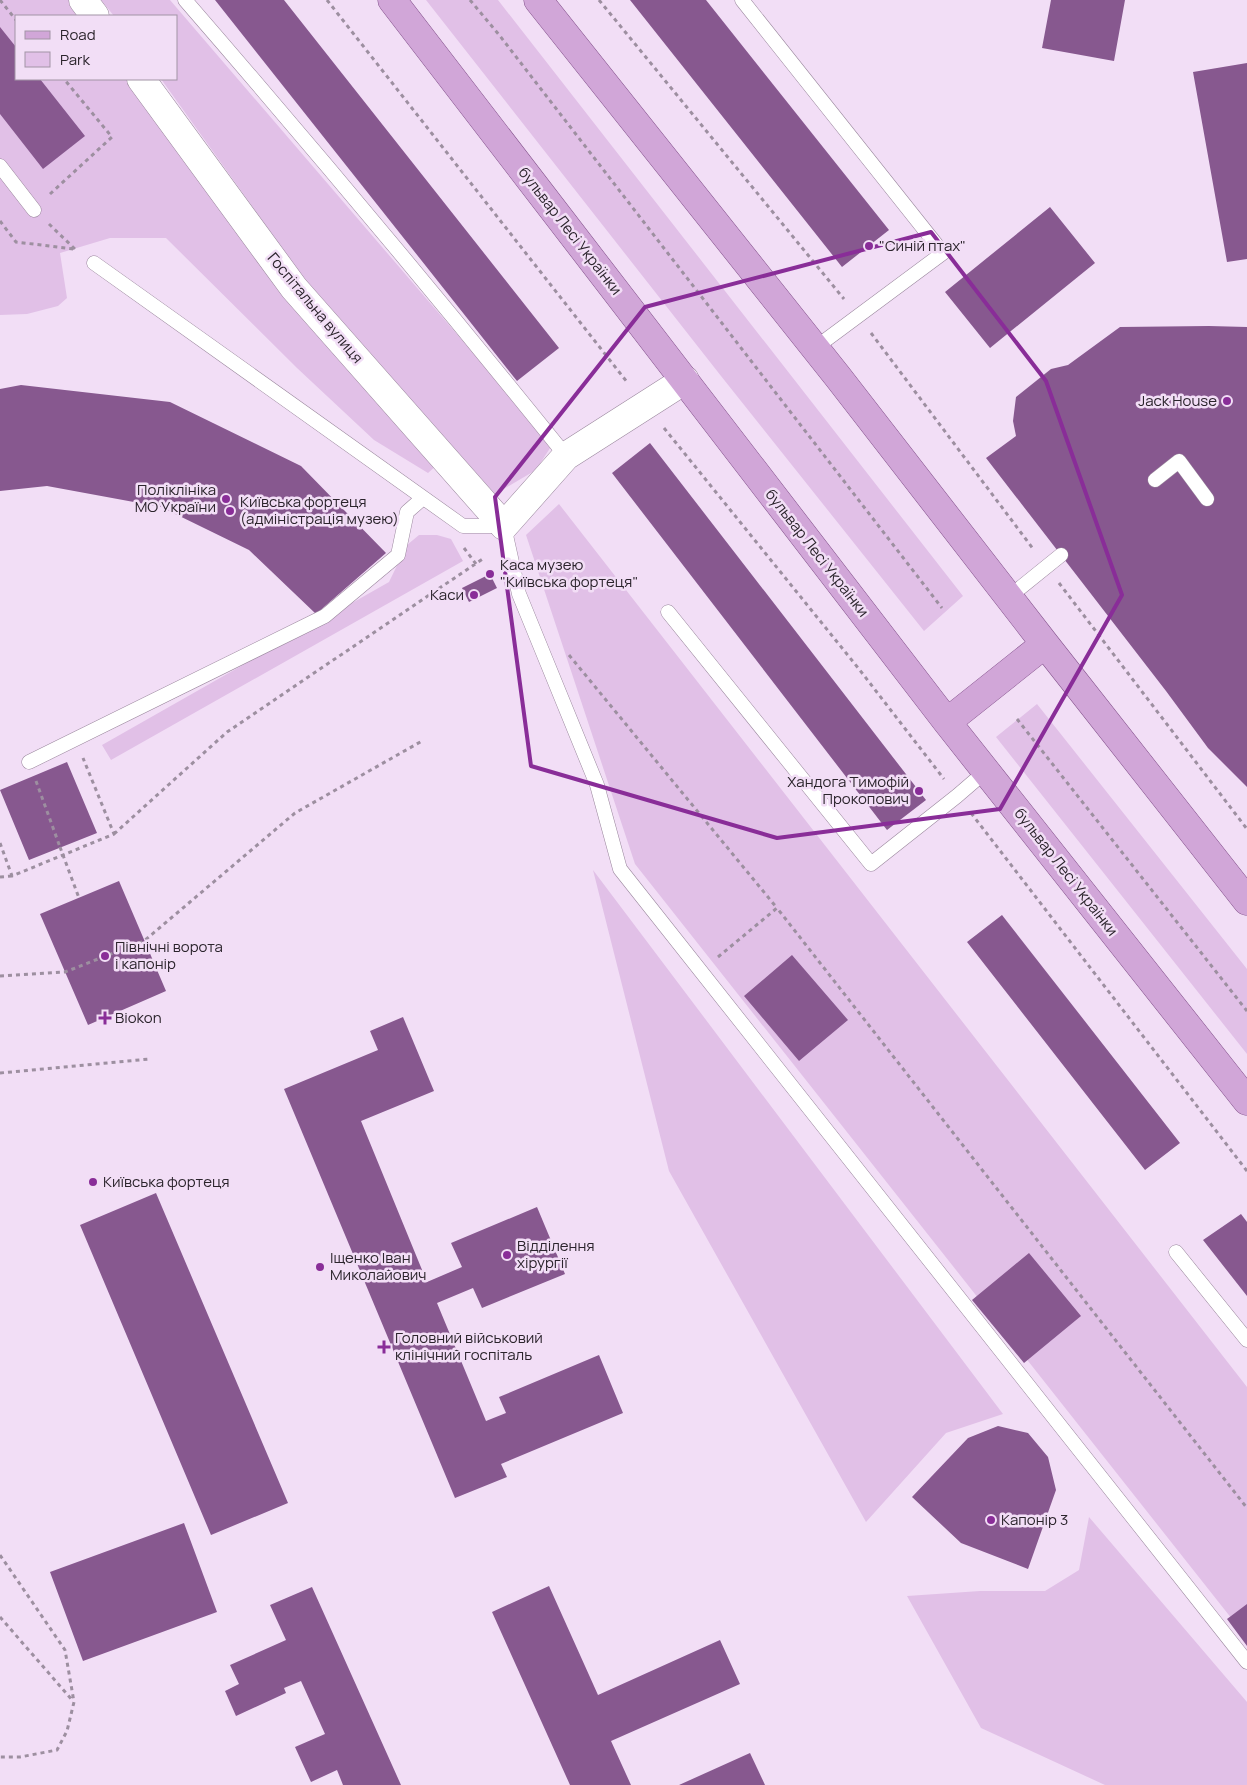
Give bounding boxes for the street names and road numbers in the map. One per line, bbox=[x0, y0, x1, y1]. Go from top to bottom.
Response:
street label: бульвар Лесі Українки bbox=[514, 162, 627, 299]
street label: Госпітальна вулиця bbox=[263, 248, 368, 368]
street label: бульвар Лесі Українки bbox=[761, 484, 874, 621]
street label: бульвар Лесі Українки bbox=[1010, 803, 1123, 940]

